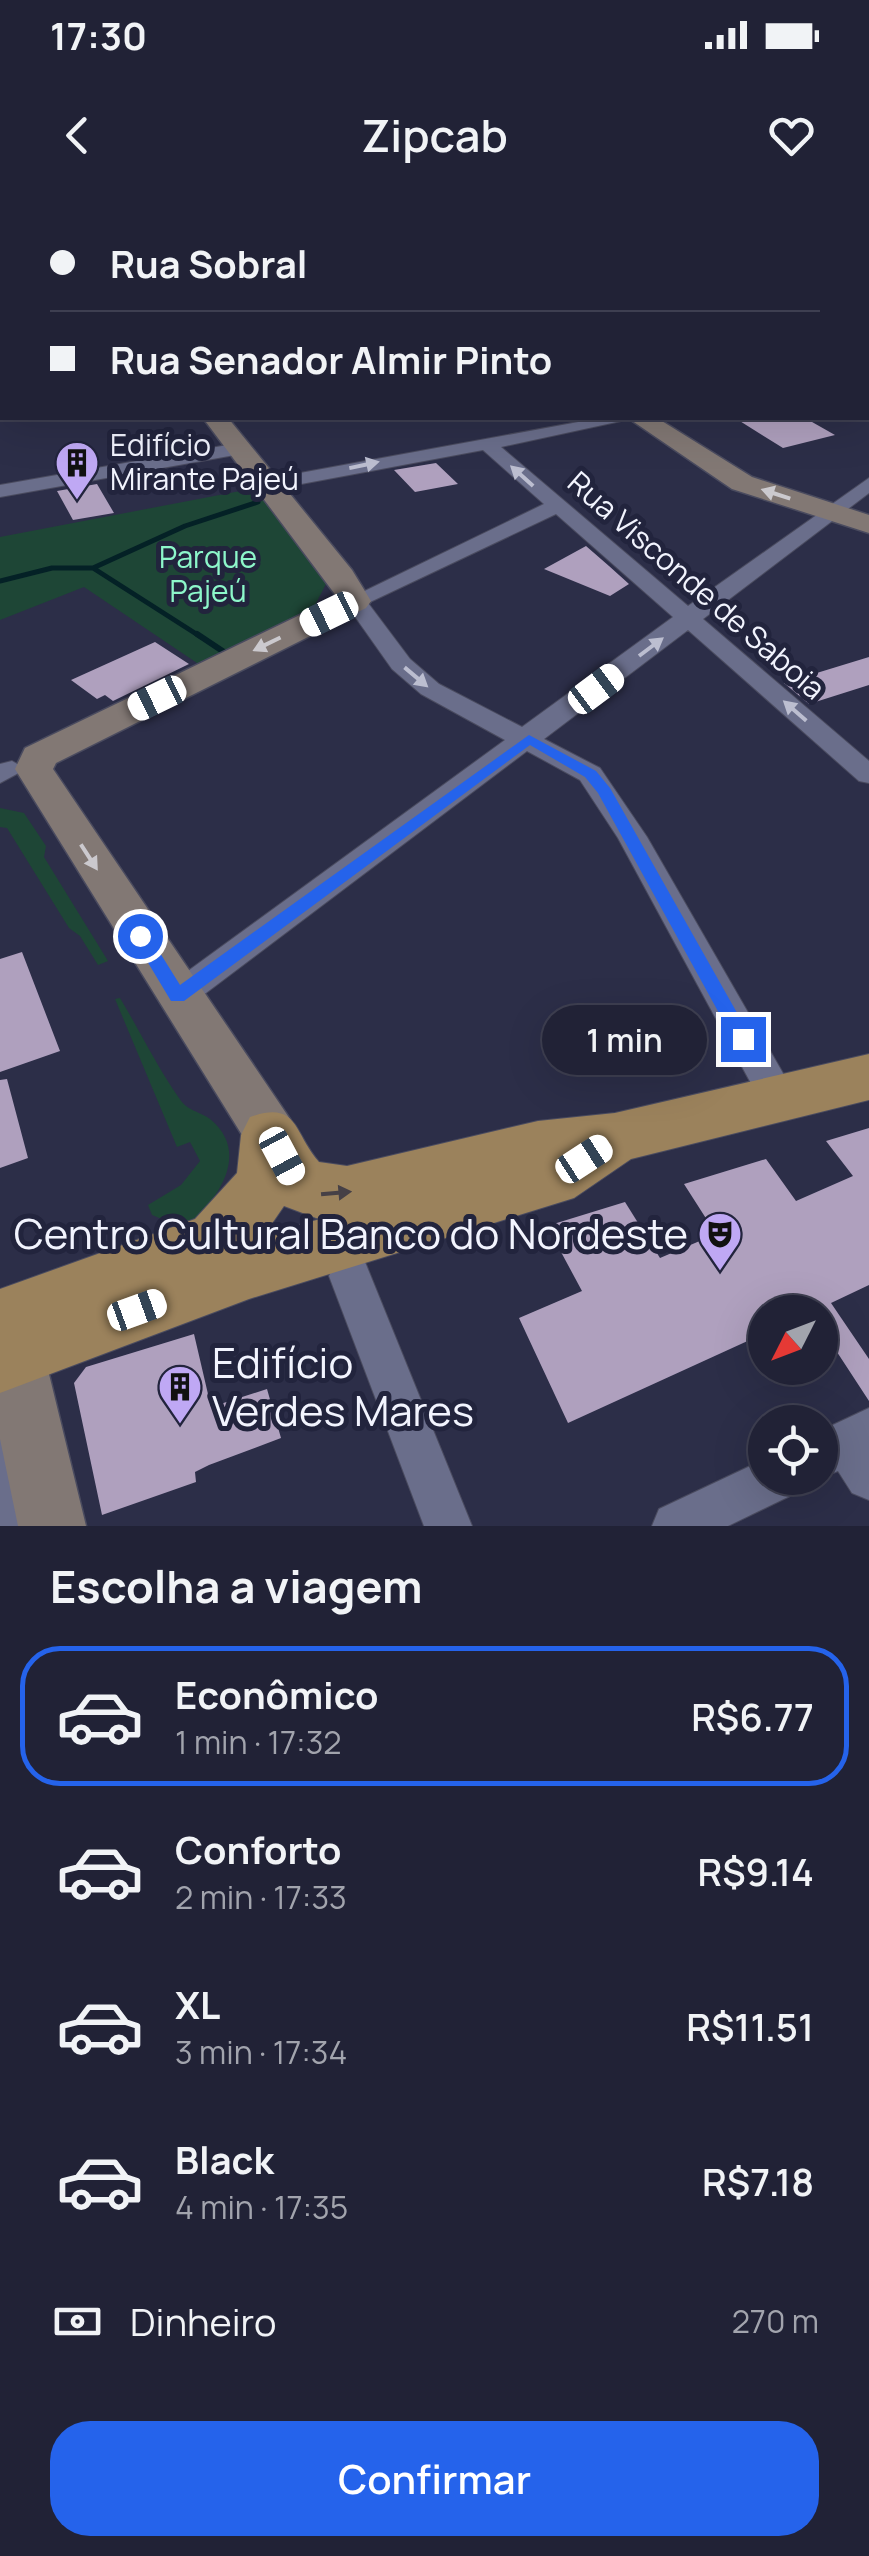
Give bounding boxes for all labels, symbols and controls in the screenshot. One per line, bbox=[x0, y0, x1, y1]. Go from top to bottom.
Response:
text: 17:30 bbox=[50, 9, 147, 61]
text: Zipcab bbox=[361, 104, 508, 166]
icon: back bbox=[50, 108, 105, 163]
icon: heart bbox=[764, 108, 819, 163]
text: Rua Sobral bbox=[110, 237, 307, 289]
text: Rua Senador Almir Pinto bbox=[110, 333, 552, 385]
place label: Edifício Mirante Pajeú bbox=[110, 424, 299, 499]
building icon: Edifício Mirante Pajeú bbox=[54, 440, 100, 501]
one-way arrow bbox=[349, 456, 380, 472]
street label: Rua Visconde de Saboia bbox=[560, 462, 834, 708]
one-way arrow bbox=[510, 465, 534, 488]
one-way arrow bbox=[761, 486, 791, 501]
park label: Parque Pajeú bbox=[159, 536, 257, 611]
car bbox=[295, 587, 363, 641]
one-way arrow bbox=[252, 635, 281, 652]
one-way arrow bbox=[638, 638, 664, 658]
car bbox=[563, 659, 629, 719]
one-way arrow bbox=[403, 665, 428, 687]
car bbox=[123, 671, 191, 725]
one-way arrow bbox=[783, 700, 808, 722]
one-way arrow bbox=[80, 843, 98, 870]
route start bbox=[118, 914, 163, 959]
callout: 1 min bbox=[543, 1004, 708, 1074]
route end bbox=[721, 1017, 766, 1062]
text: 1 min bbox=[586, 1018, 663, 1062]
car bbox=[255, 1122, 309, 1190]
car bbox=[551, 1130, 617, 1188]
one-way arrow bbox=[321, 1185, 353, 1201]
place label: Centro Cultural Banco do Nordeste bbox=[14, 1204, 688, 1262]
theatre icon: Centro Cultural Banco do Nordeste bbox=[697, 1211, 743, 1272]
car bbox=[104, 1286, 170, 1334]
north arrow bbox=[748, 1295, 838, 1385]
map controls bbox=[748, 1295, 838, 1495]
place label: Edifício Verdes Mares bbox=[212, 1333, 474, 1439]
building icon: Edifício Verdes Mares bbox=[157, 1364, 203, 1425]
button: locate bbox=[748, 1405, 838, 1495]
text: Escolha a viagem bbox=[50, 1555, 422, 1617]
text: Econômico bbox=[175, 1668, 379, 1720]
icon: car bbox=[55, 1671, 145, 1761]
text: R$6.77 bbox=[691, 1690, 814, 1742]
text: 1 min · 17:32 bbox=[175, 1720, 342, 1764]
text: Conforto bbox=[175, 1823, 341, 1875]
icon: car bbox=[55, 1826, 145, 1916]
text: R$9.14 bbox=[697, 1845, 814, 1897]
text: 2 min · 17:33 bbox=[175, 1875, 347, 1919]
text: XL bbox=[175, 1978, 220, 2030]
icon: car bbox=[55, 1981, 145, 2071]
text: R$11.51 bbox=[686, 2000, 814, 2052]
text: 3 min · 17:34 bbox=[175, 2030, 347, 2074]
text: Black bbox=[175, 2133, 274, 2185]
icon: car bbox=[55, 2136, 145, 2226]
text: R$7.18 bbox=[702, 2155, 814, 2207]
text: 4 min · 17:35 bbox=[175, 2185, 348, 2229]
icon: cash bbox=[50, 2294, 105, 2349]
text: Dinheiro bbox=[130, 2295, 276, 2347]
text: 270 m bbox=[732, 2299, 819, 2343]
button: Confirmar bbox=[50, 2421, 819, 2536]

